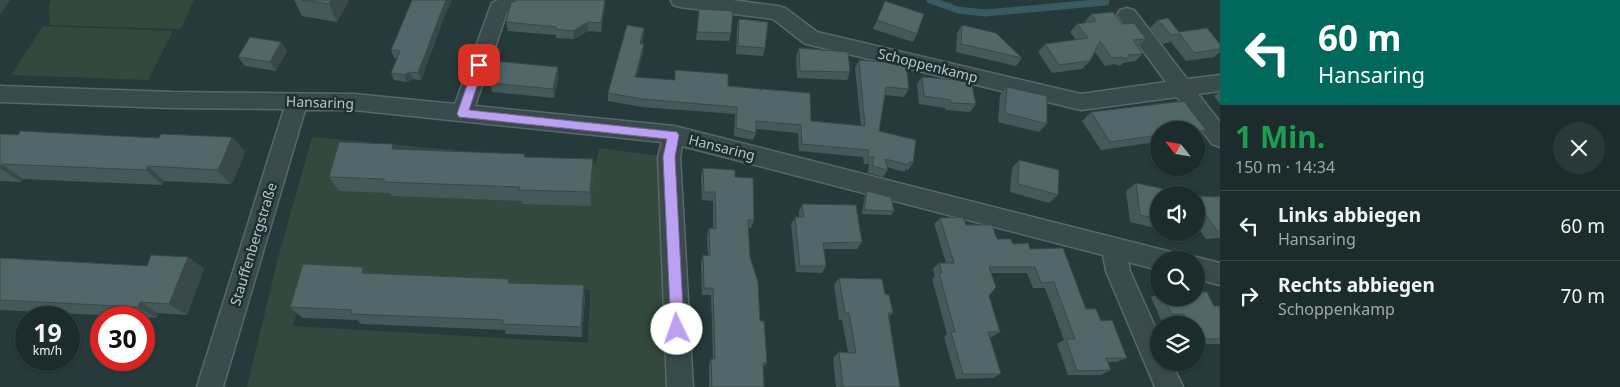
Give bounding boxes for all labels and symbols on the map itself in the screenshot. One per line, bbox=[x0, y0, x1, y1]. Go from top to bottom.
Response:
street label: Schoppenkamp bbox=[876, 43, 980, 87]
pin bbox=[458, 44, 500, 86]
street label: Hansaring bbox=[286, 91, 354, 113]
north arrow bbox=[1150, 121, 1205, 176]
street label: Hansaring bbox=[687, 130, 757, 164]
street label: Stauffenbergstraße bbox=[225, 180, 281, 308]
position arrow bbox=[650, 302, 702, 354]
speed limit sign: 30 bbox=[90, 306, 155, 371]

